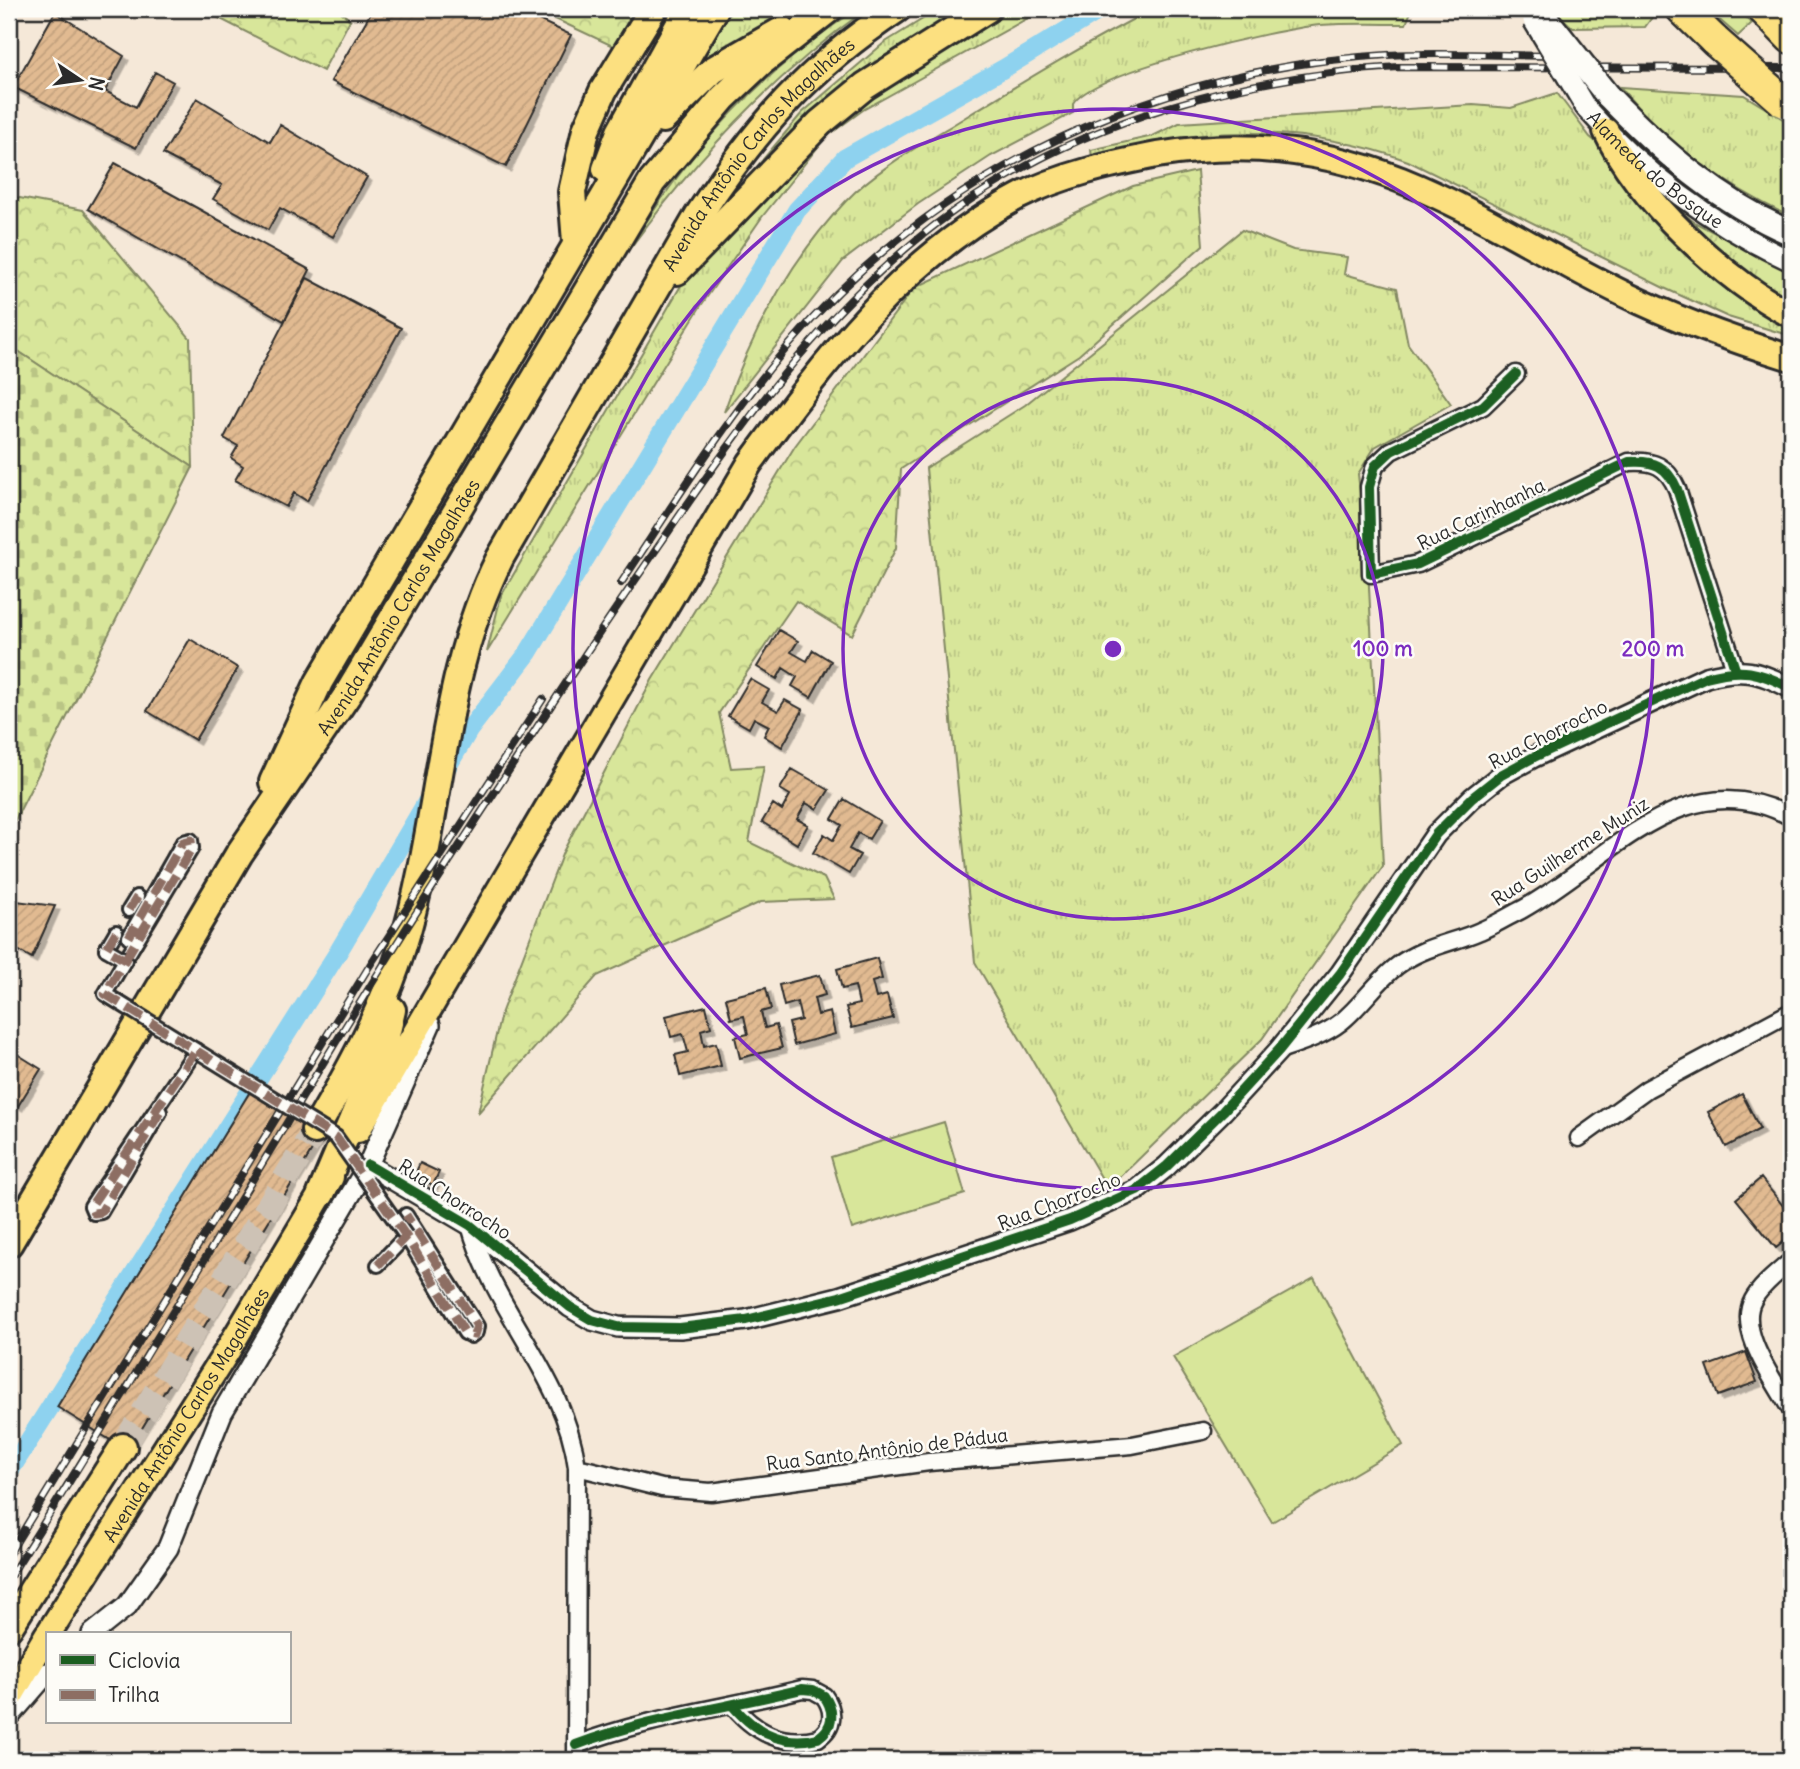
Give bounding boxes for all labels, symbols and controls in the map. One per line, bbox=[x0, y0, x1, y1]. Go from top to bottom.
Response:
street label: Avenida Antônio Carlos Magalhães bbox=[657, 32, 859, 275]
north arrow bbox=[46, 46, 116, 116]
text: N bbox=[83, 75, 110, 93]
street label: Alameda do Bosque bbox=[1582, 106, 1728, 233]
street label: Rua Carinhanha bbox=[1413, 473, 1549, 555]
street label: Avenida Antônio Carlos Magalhães bbox=[311, 474, 485, 740]
text: 100 m bbox=[1353, 635, 1413, 662]
text: 200 m bbox=[1622, 635, 1685, 662]
centre of rings bbox=[1101, 637, 1125, 661]
street label: Rua Chorrocho bbox=[1485, 694, 1611, 774]
street label: Rua Guilherme Muniz bbox=[1487, 791, 1653, 911]
street label: Rua Chorrocho bbox=[394, 1154, 516, 1244]
street label: Rua Chorrocho bbox=[994, 1167, 1124, 1235]
street label: Avenida Antônio Carlos Magalhães bbox=[97, 1283, 274, 1546]
street label: Rua Santo Antônio de Pádua bbox=[765, 1422, 1009, 1476]
legend bbox=[46, 1632, 290, 1724]
text: Ciclovia bbox=[108, 1647, 181, 1674]
text: Trilha bbox=[108, 1681, 160, 1708]

